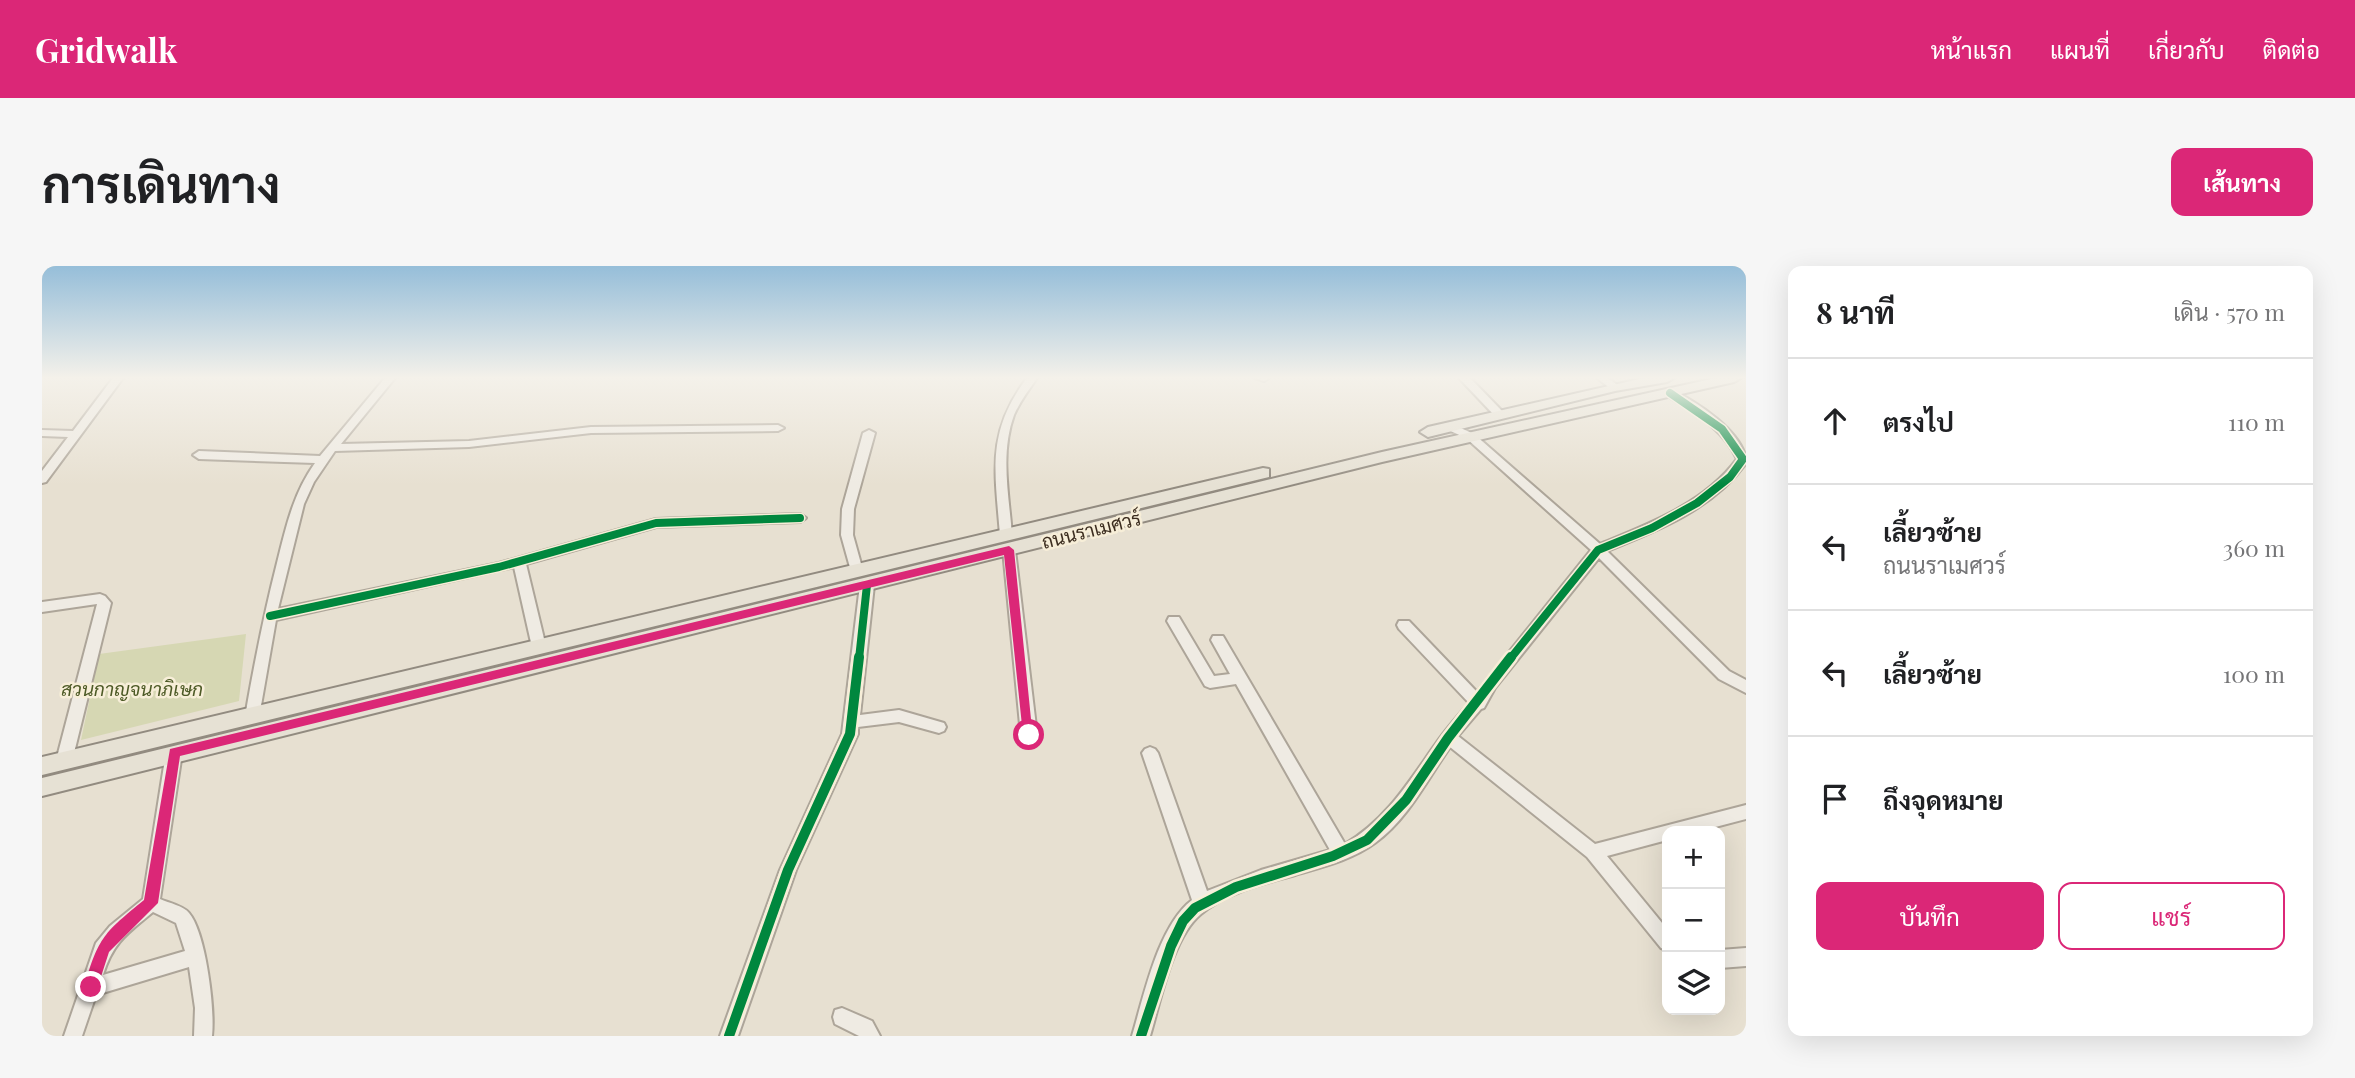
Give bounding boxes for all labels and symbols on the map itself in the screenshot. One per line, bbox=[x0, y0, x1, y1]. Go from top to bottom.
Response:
street label: ถนนราเมศวร์ bbox=[1039, 504, 1143, 554]
park label: สวนกาญจนาภิเษก bbox=[61, 675, 203, 701]
route start bbox=[1013, 719, 1044, 750]
route end bbox=[75, 971, 106, 1002]

